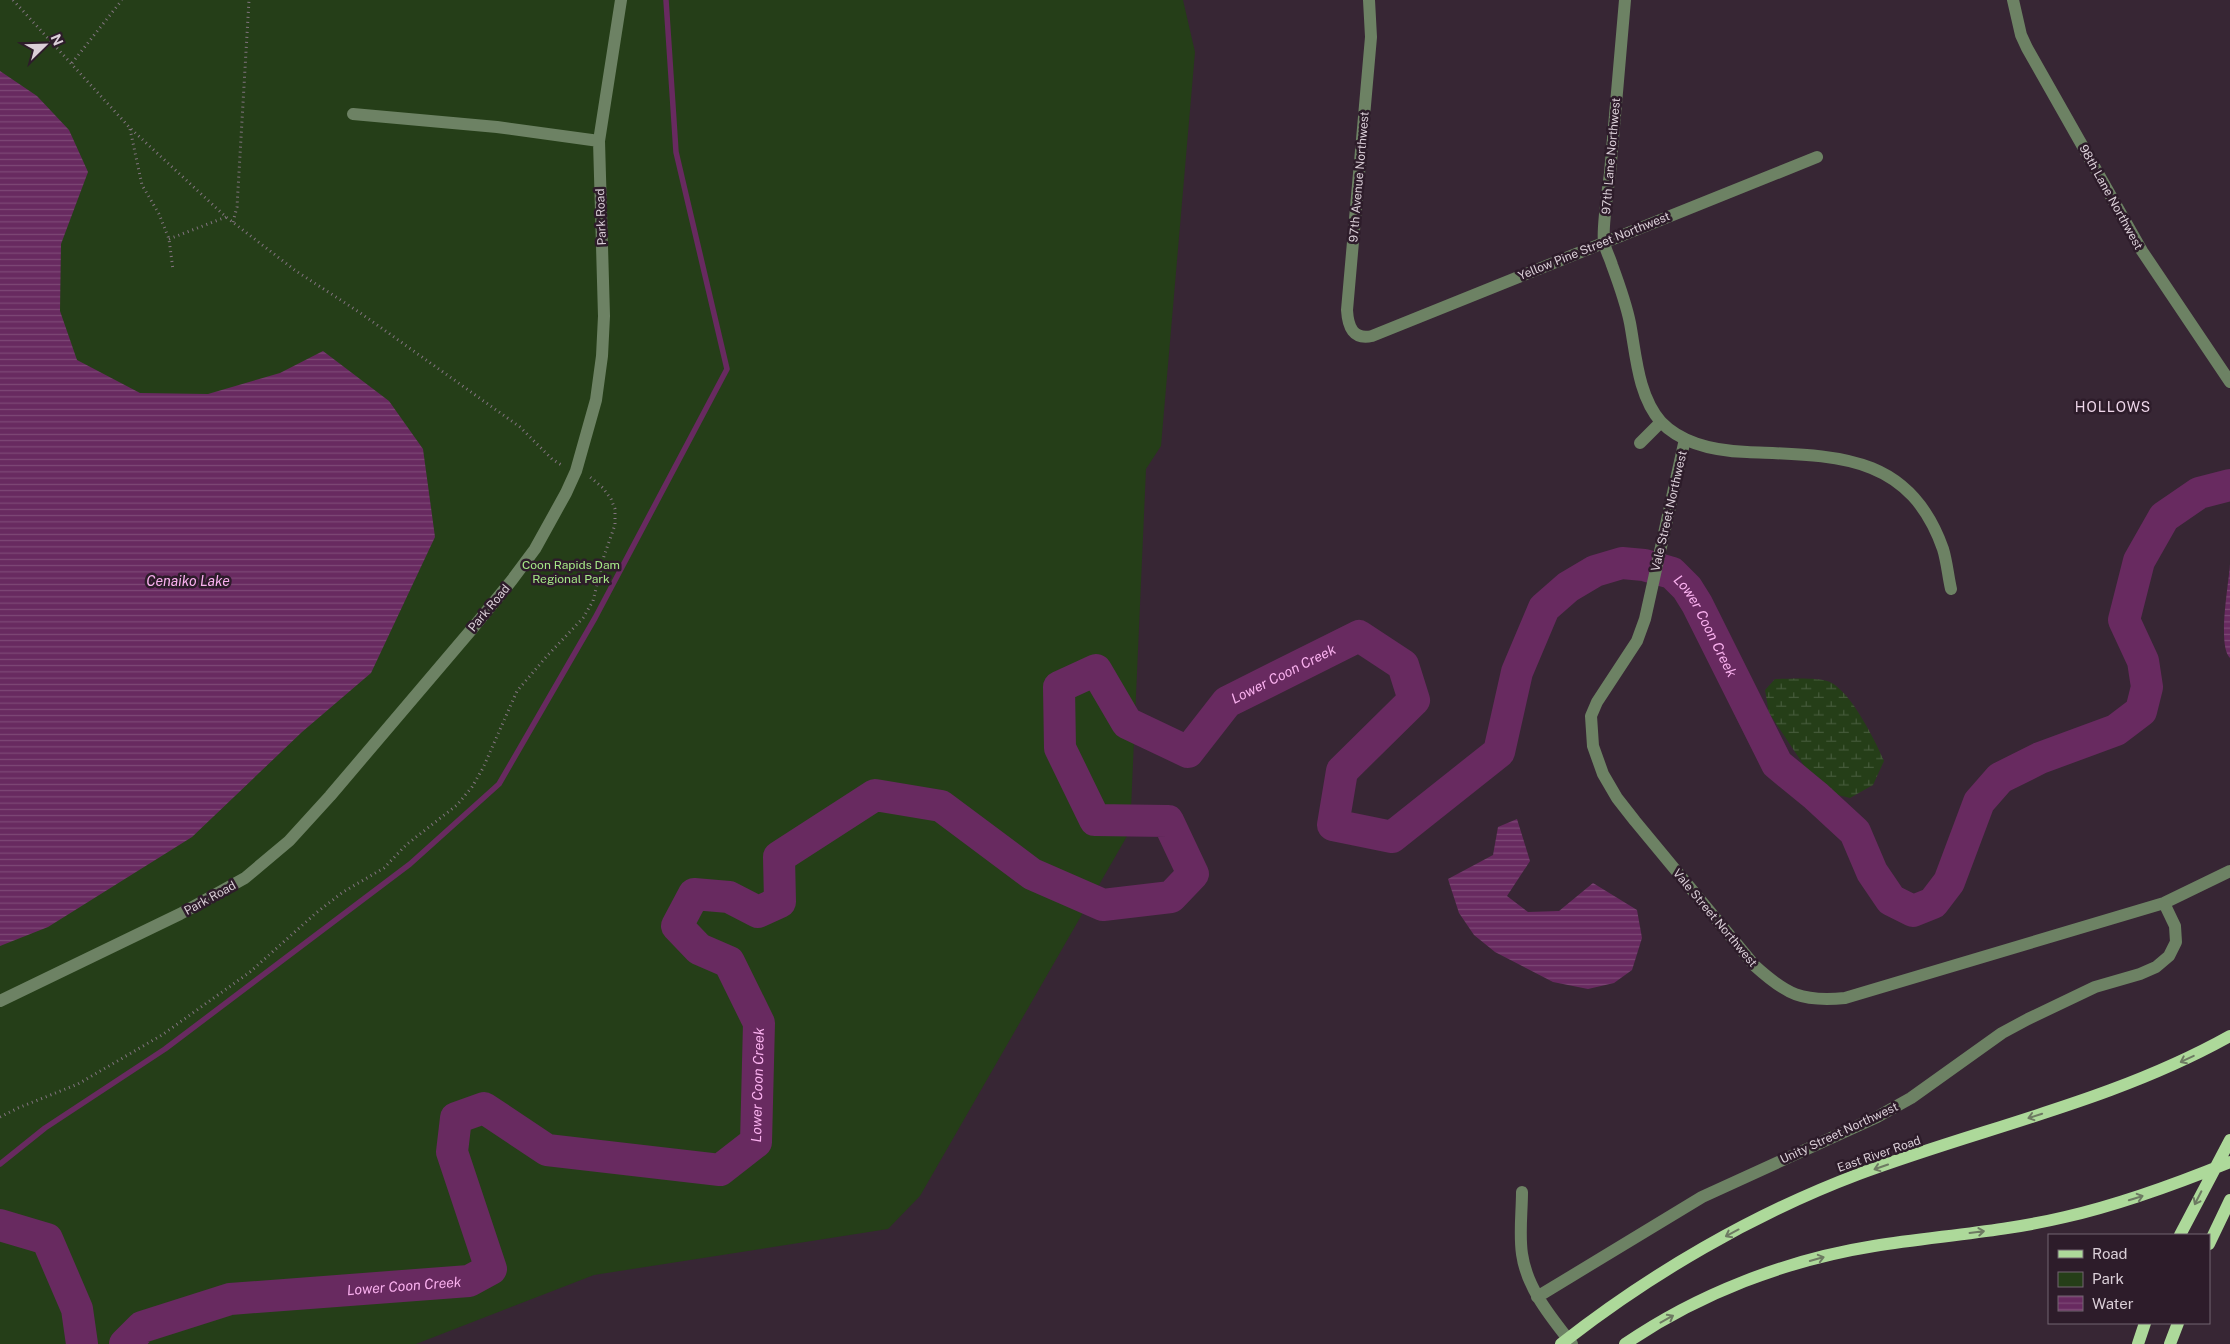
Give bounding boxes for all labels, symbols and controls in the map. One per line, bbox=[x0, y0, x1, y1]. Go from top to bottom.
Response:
north arrow bbox=[20, 20, 70, 70]
text: N bbox=[47, 32, 66, 48]
street label: 97th Lane Northwest bbox=[1599, 97, 1623, 215]
street label: 97th Avenue Northwest bbox=[1346, 111, 1372, 243]
street label: 98th Lane Northwest bbox=[2076, 142, 2146, 252]
street label: Park Road bbox=[593, 188, 609, 246]
street label: Yellow Pine Street Northwest bbox=[1516, 209, 1672, 283]
district label: HOLLOWS bbox=[2075, 399, 2151, 415]
street label: Vale Street Northwest bbox=[1648, 449, 1690, 573]
park label: Coon Rapids Dam Regional Park bbox=[522, 558, 620, 586]
water label: Lower Coon Creek bbox=[1671, 572, 1740, 680]
water label: Cenaiko Lake bbox=[146, 573, 230, 589]
street label: Park Road bbox=[465, 582, 513, 634]
water label: Lower Coon Creek bbox=[1229, 641, 1339, 707]
street label: Vale Street Northwest bbox=[1670, 866, 1760, 970]
street label: Park Road bbox=[182, 878, 238, 918]
water label: Lower Coon Creek bbox=[748, 1027, 767, 1142]
one-way arrow bbox=[2180, 1055, 2195, 1065]
street label: Unity Street Northwest bbox=[1778, 1099, 1900, 1166]
one-way arrow bbox=[2027, 1111, 2043, 1121]
street label: East River Road bbox=[1835, 1133, 1923, 1175]
one-way arrow bbox=[1873, 1163, 1889, 1172]
one-way arrow bbox=[2193, 1190, 2203, 1205]
one-way arrow bbox=[2127, 1192, 2143, 1202]
one-way arrow bbox=[1969, 1227, 1985, 1237]
one-way arrow bbox=[1725, 1228, 1740, 1238]
legend bbox=[2048, 1234, 2210, 1324]
text: Road bbox=[2092, 1245, 2128, 1262]
one-way arrow bbox=[1809, 1253, 1825, 1263]
text: Park bbox=[2092, 1270, 2124, 1287]
water label: Lower Coon Creek bbox=[346, 1274, 462, 1298]
text: Water bbox=[2092, 1295, 2134, 1312]
one-way arrow bbox=[1659, 1314, 1674, 1324]

